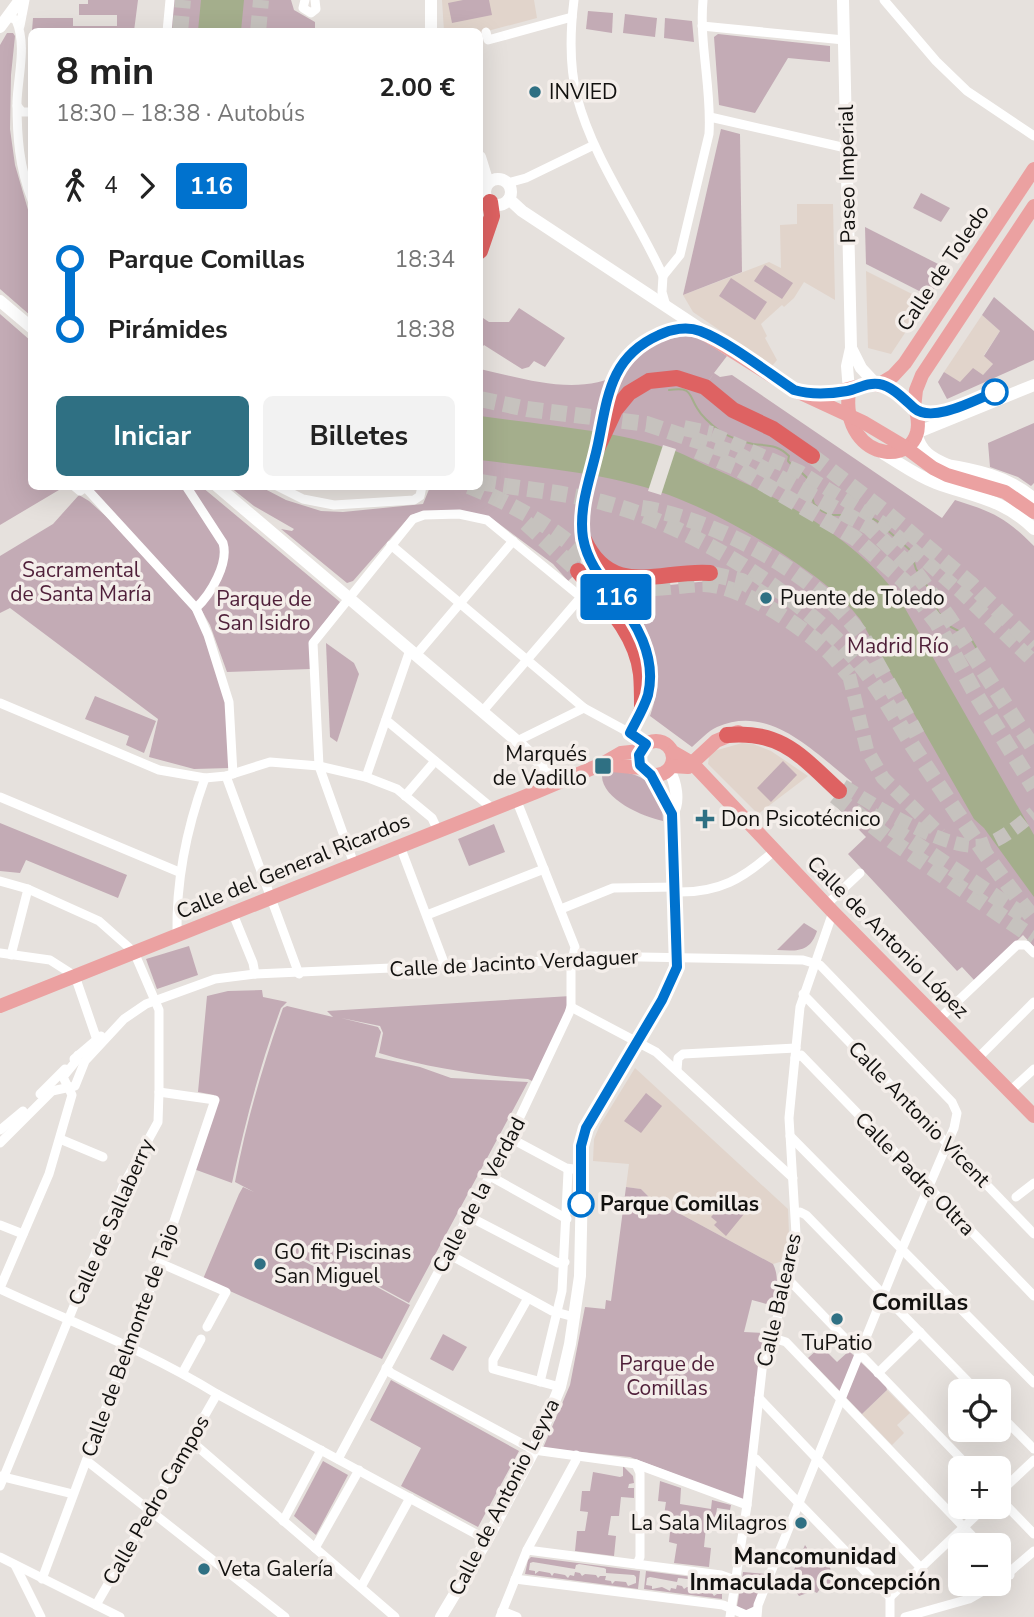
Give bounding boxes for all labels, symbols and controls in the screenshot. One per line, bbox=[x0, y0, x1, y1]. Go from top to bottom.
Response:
text: 8 min bbox=[56, 46, 154, 97]
text: 2.00 € bbox=[379, 70, 455, 105]
place label: INVIED bbox=[549, 78, 618, 106]
marker: INVIED bbox=[527, 84, 543, 100]
text: 18:30 – 18:38 · Autobús bbox=[56, 98, 305, 129]
street label: Paseo Imperial bbox=[832, 104, 862, 244]
icon: walk bbox=[56, 167, 94, 205]
icon: forward bbox=[128, 167, 166, 205]
text: 4 bbox=[104, 170, 118, 201]
text: 116 bbox=[190, 170, 233, 202]
street label: Calle de Toledo bbox=[890, 199, 996, 337]
text: Parque Comillas bbox=[108, 242, 305, 277]
text: 18:34 bbox=[395, 244, 455, 275]
text: Pirámides bbox=[108, 312, 228, 347]
text: 18:38 bbox=[395, 314, 455, 345]
unlabelled marker bbox=[982, 379, 1008, 405]
button: Iniciar bbox=[56, 396, 249, 476]
button: Billetes bbox=[263, 396, 455, 476]
park label: Sacramental de Santa María bbox=[10, 556, 152, 608]
line badge: 116 bbox=[576, 574, 656, 620]
text: 116 bbox=[594, 581, 638, 613]
place label: Puente de Toledo bbox=[780, 584, 945, 612]
park label: Parque de San Isidro bbox=[216, 585, 312, 637]
marker: Puente de Toledo bbox=[758, 590, 774, 606]
park label: Madrid Río bbox=[847, 632, 949, 660]
place label: Marqués de Vadillo bbox=[493, 740, 587, 792]
marker: Marqués de Vadillo bbox=[593, 756, 613, 776]
place label: Don Psicotécnico bbox=[721, 805, 881, 833]
street label: Calle del General Ricardos bbox=[172, 806, 414, 926]
marker: Don Psicotécnico bbox=[695, 809, 715, 829]
street label: Calle de Antonio López bbox=[801, 850, 975, 1024]
street label: Calle de Jacinto Verdaguer bbox=[389, 942, 640, 984]
street label: Calle Antonio Vicent bbox=[842, 1035, 997, 1194]
street label: Calle Padre Oltra bbox=[849, 1106, 981, 1242]
street label: Calle de la Verdad bbox=[426, 1112, 532, 1278]
street label: Calle de Sallaberry bbox=[62, 1134, 161, 1310]
place label: Parque Comillas bbox=[600, 1190, 759, 1218]
marker: Parque Comillas bbox=[568, 1191, 594, 1217]
street label: Calle de Belmonte de Tajo bbox=[75, 1219, 185, 1461]
street label: Calle Baleares bbox=[750, 1230, 808, 1370]
place label: GO fit Piscinas San Miguel bbox=[274, 1238, 411, 1290]
marker: GO fit Piscinas San Miguel bbox=[252, 1256, 268, 1272]
district label: Comillas bbox=[872, 1286, 968, 1318]
marker: TuPatio bbox=[829, 1311, 845, 1327]
place label: TuPatio bbox=[802, 1329, 872, 1357]
park label: Parque de Comillas bbox=[619, 1350, 715, 1402]
map controls bbox=[948, 1379, 1011, 1596]
button: locate bbox=[948, 1379, 1011, 1442]
street label: Calle de Antonio Leyva bbox=[442, 1394, 566, 1600]
street label: Calle Pedro Campos bbox=[96, 1410, 216, 1590]
button: + bbox=[948, 1456, 1011, 1519]
place label: La Sala Milagros bbox=[631, 1509, 787, 1537]
marker: La Sala Milagros bbox=[793, 1515, 809, 1531]
button: − bbox=[948, 1533, 1011, 1596]
district label: Mancomunidad Inmaculada Concepción bbox=[689, 1541, 941, 1598]
place label: Veta Galería bbox=[217, 1555, 333, 1583]
marker: Veta Galería bbox=[196, 1561, 212, 1577]

